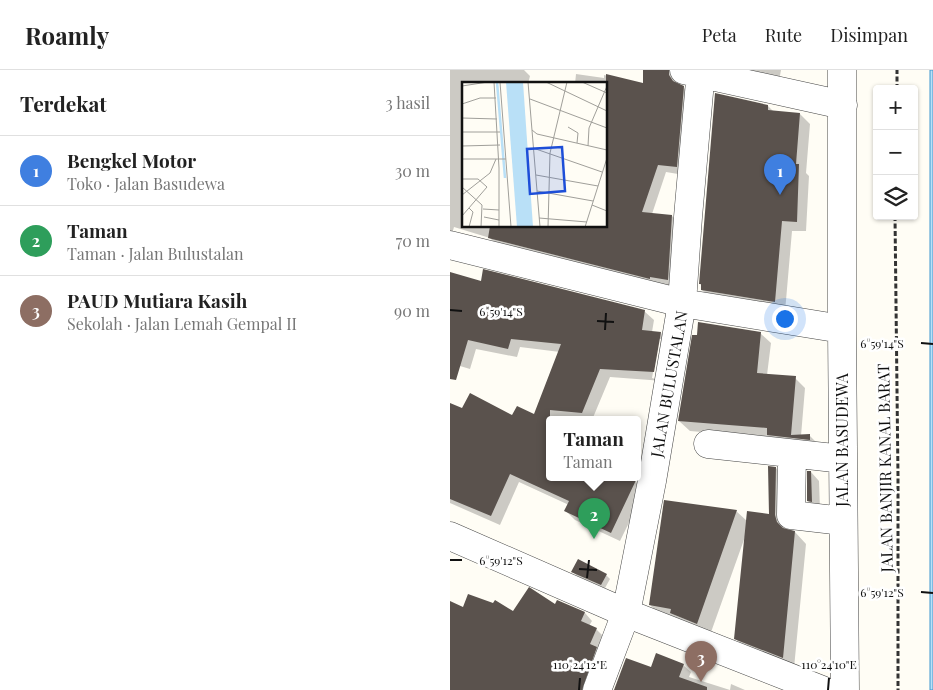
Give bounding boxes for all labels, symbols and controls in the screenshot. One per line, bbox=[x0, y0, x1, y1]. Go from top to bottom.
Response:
text: Roamly bbox=[25, 19, 109, 51]
text: Peta bbox=[702, 23, 737, 47]
text: Rute bbox=[765, 23, 802, 47]
text: Disimpan bbox=[830, 23, 908, 47]
inset map bbox=[462, 82, 608, 228]
map controls bbox=[873, 85, 918, 220]
button: + bbox=[873, 85, 918, 130]
text: Terdekat bbox=[20, 89, 107, 117]
text: 3 hasil bbox=[385, 92, 430, 113]
button: − bbox=[873, 130, 918, 175]
text: Bengkel Motor bbox=[67, 147, 196, 173]
pin: 1 bbox=[764, 154, 796, 195]
text: 1 bbox=[33, 160, 39, 181]
text: 30 m bbox=[395, 160, 430, 181]
text: Toko · Jalan Basudewa bbox=[67, 173, 225, 194]
button: layers bbox=[873, 175, 918, 220]
text: Taman bbox=[67, 217, 128, 243]
text: 2 bbox=[32, 230, 40, 251]
text: 70 m bbox=[396, 230, 430, 251]
text: Taman · Jalan Bulustalan bbox=[67, 243, 244, 264]
text: PAUD Mutiara Kasih bbox=[67, 287, 247, 313]
text: 3 bbox=[32, 300, 40, 321]
text: 90 m bbox=[394, 300, 430, 321]
text: 6°59'14"S bbox=[479, 303, 523, 319]
your location bbox=[772, 306, 798, 332]
street label: JALAN BULUSTALAN bbox=[645, 309, 692, 460]
text: Sekolah · Jalan Lemah Gempal II bbox=[67, 313, 297, 334]
text: 6°59'14"S bbox=[860, 335, 904, 351]
street label: JALAN BANJIR KANAL BARAT bbox=[872, 363, 897, 574]
street label: JALAN BASUDEWA bbox=[831, 372, 852, 508]
popup bbox=[546, 416, 641, 481]
text: Taman bbox=[563, 425, 624, 451]
text: Taman bbox=[563, 451, 613, 472]
pin: 2 bbox=[578, 498, 610, 539]
text: 6°59'12"S bbox=[479, 552, 523, 568]
text: 6°59'12"S bbox=[860, 584, 904, 600]
pin: 3 bbox=[685, 641, 717, 682]
text: 110°24'12"E bbox=[553, 656, 607, 672]
text: 110°24'10"E bbox=[801, 656, 857, 672]

